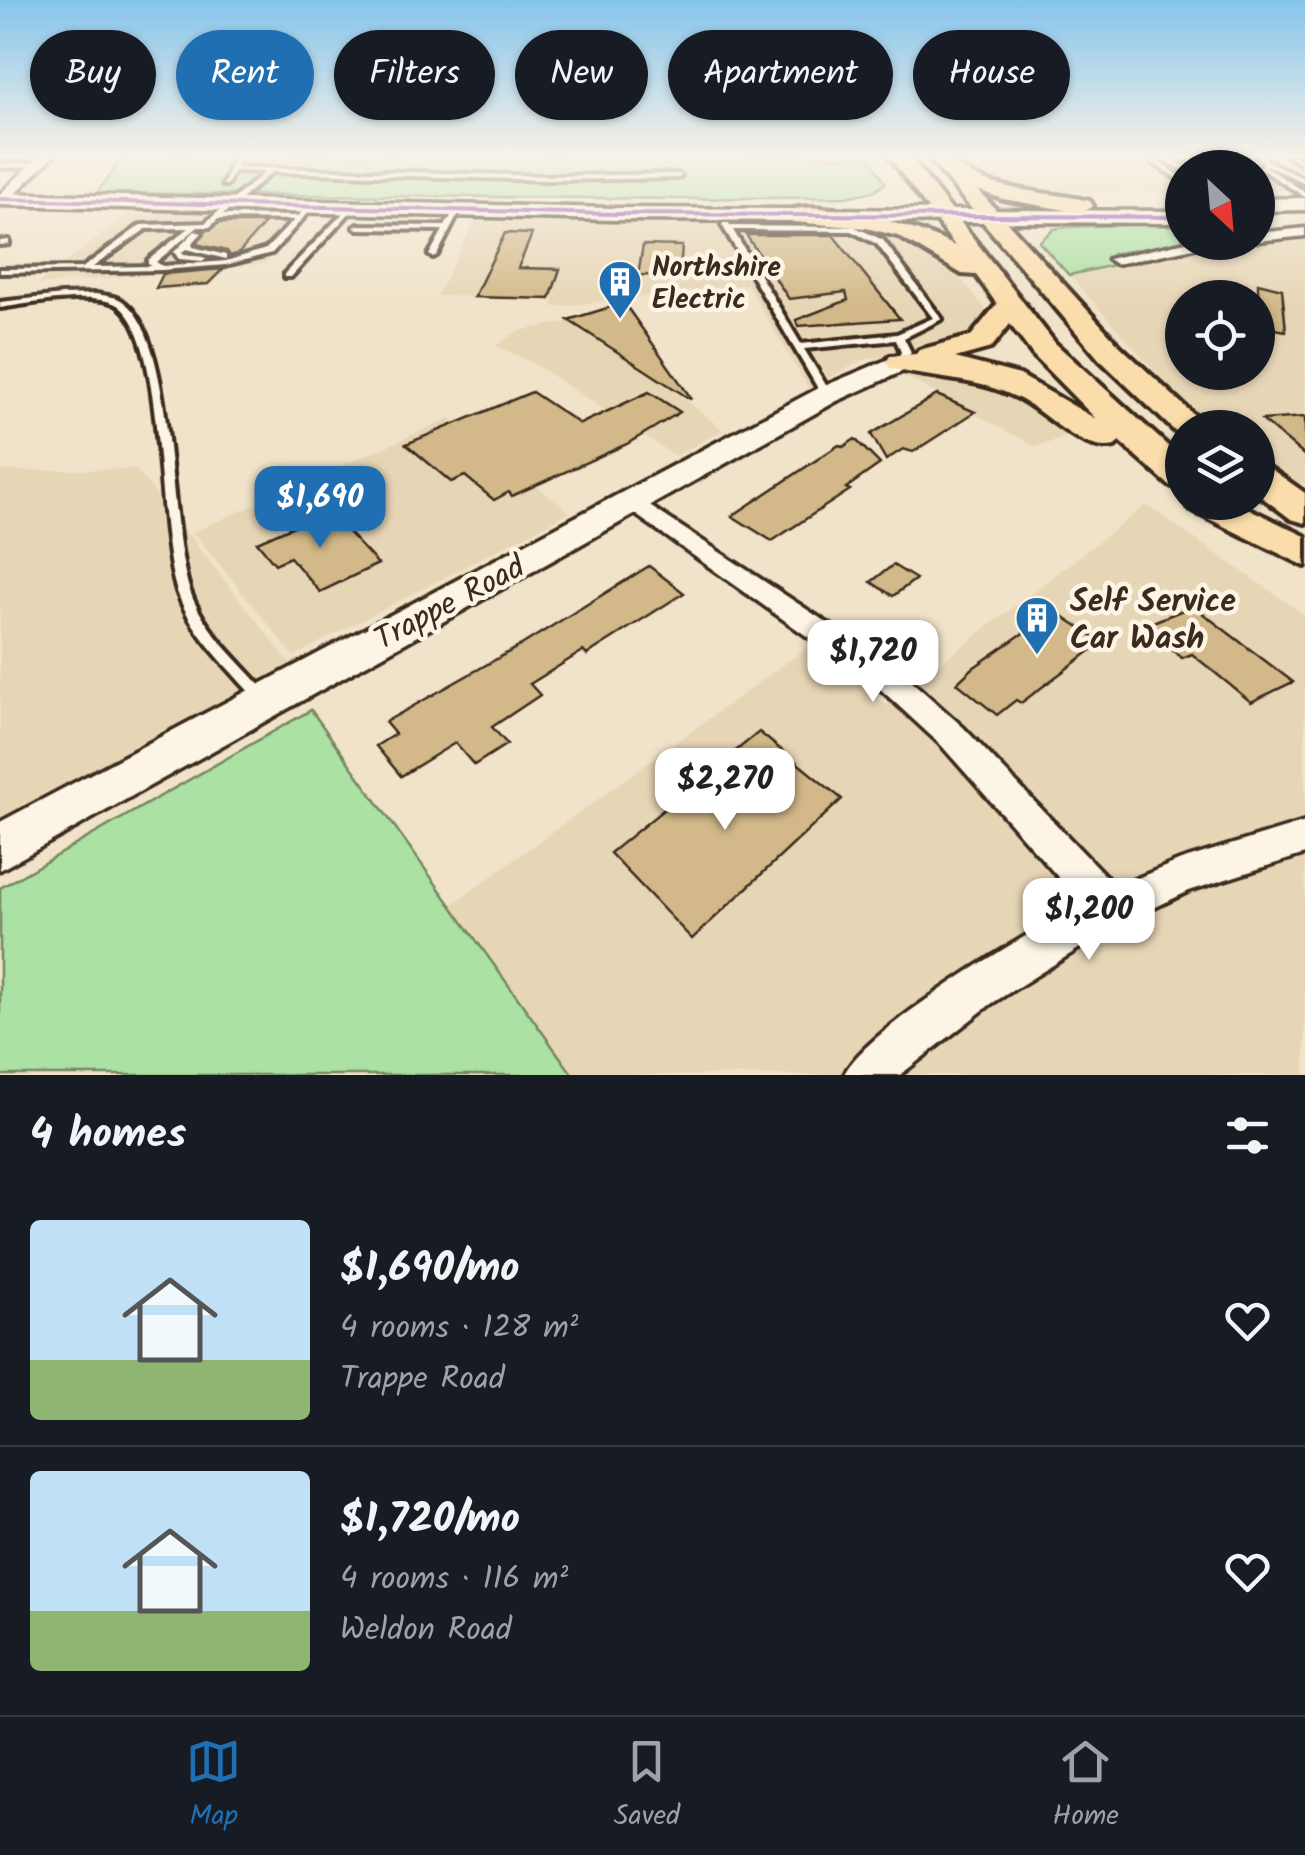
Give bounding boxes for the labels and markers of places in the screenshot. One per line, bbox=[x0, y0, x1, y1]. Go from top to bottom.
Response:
place label: Northshire Electric bbox=[652, 246, 781, 323]
building icon: Northshire Electric bbox=[597, 259, 643, 320]
pin: $1,690 bbox=[239, 466, 401, 551]
place label: Self Service Car Wash bbox=[1070, 577, 1236, 665]
building icon: Self Service Car Wash bbox=[1014, 595, 1060, 656]
pin: $1,720 bbox=[792, 620, 954, 705]
pin: $2,270 bbox=[644, 748, 806, 833]
pin: $1,200 bbox=[1008, 878, 1170, 963]

